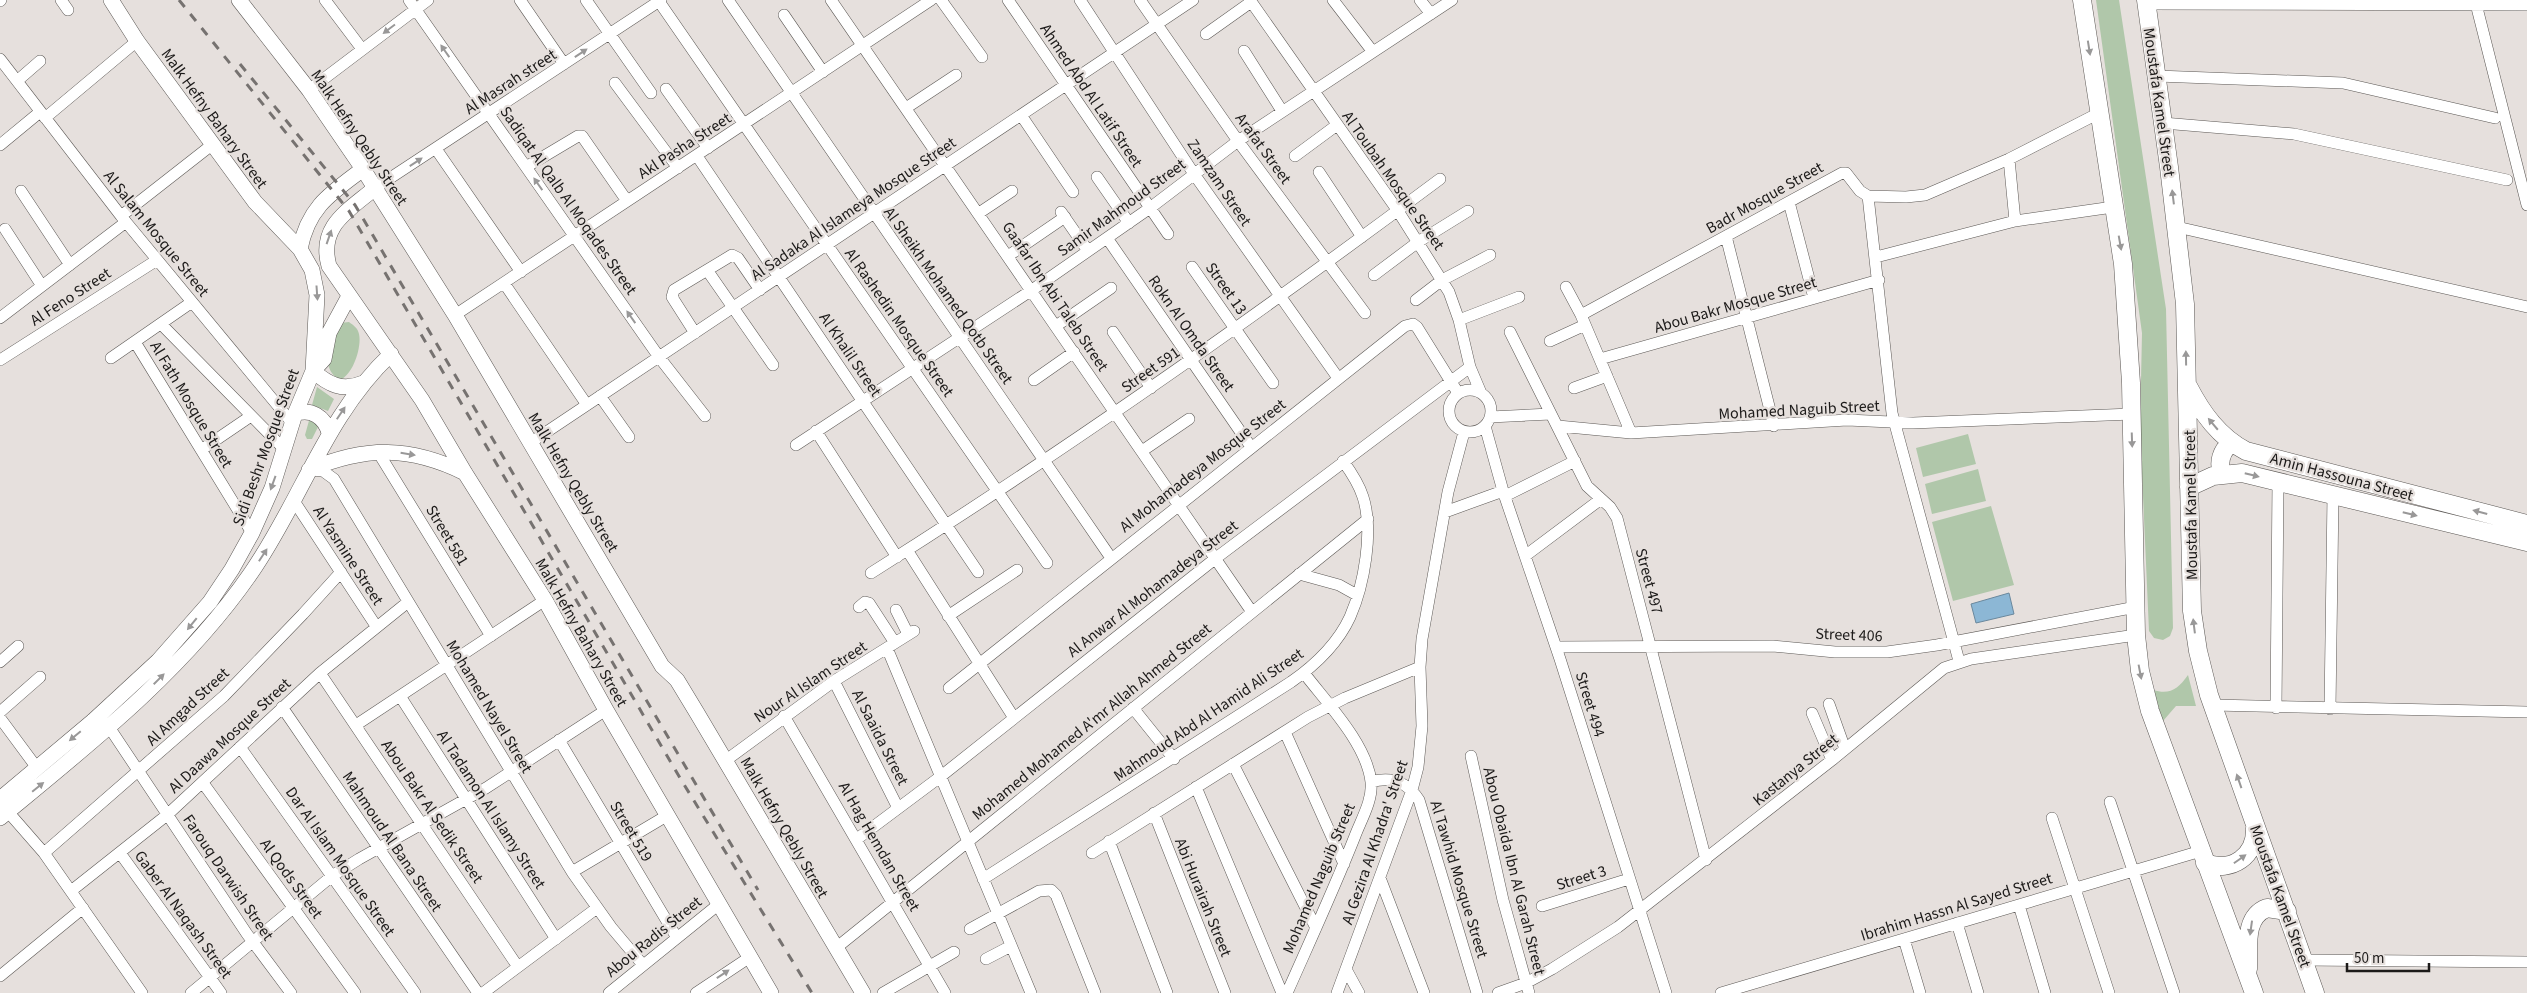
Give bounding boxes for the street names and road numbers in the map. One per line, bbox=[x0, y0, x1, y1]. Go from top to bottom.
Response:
street label: Ahmed Abd Al Latif Street bbox=[1035, 19, 1148, 172]
street label: Moustafa Kamel Street bbox=[2138, 26, 2180, 179]
street label: Al Masrah street bbox=[460, 43, 561, 120]
street label: Malk Hefny Bahary Street bbox=[156, 44, 273, 194]
street label: Malk Hefny Qebly Street bbox=[305, 65, 413, 210]
street label: Sadiqat Al Qalb Al Moqades Street bbox=[494, 102, 642, 300]
street label: Akl Pasha Street bbox=[634, 107, 736, 184]
street label: Al Toubah Mosque Street bbox=[1337, 107, 1450, 255]
street label: Arafat Street bbox=[1230, 109, 1297, 189]
street label: Al Sadaka Al Islameya Mosque Street bbox=[747, 131, 961, 286]
street label: Zamzam Street bbox=[1182, 135, 1257, 231]
street label: Samir Mahmoud Street bbox=[1053, 153, 1191, 262]
street label: Badr Mosque Street bbox=[1702, 156, 1828, 239]
street label: Al Salam Mosque Street bbox=[98, 166, 215, 302]
street label: Al Sheikh Mohamed Qotb Street bbox=[878, 203, 1018, 389]
street label: Gaafar Ibn Abi Taleb Street bbox=[997, 217, 1114, 376]
street label: Al Rashedin Mosque Street bbox=[839, 244, 959, 402]
street label: Street 13 bbox=[1200, 258, 1252, 319]
street label: Al Feno Street bbox=[26, 262, 116, 331]
street label: Rokn Al Omda Street bbox=[1143, 271, 1240, 397]
street label: Abou Bakr Mosque Street bbox=[1651, 271, 1820, 339]
street label: Al Khalil Street bbox=[814, 308, 887, 402]
street label: Al Fath Mosque Street bbox=[145, 337, 238, 473]
street label: Street 591 bbox=[1117, 342, 1184, 398]
street label: Sidi Beshr Mosque Street bbox=[227, 365, 305, 529]
street label: Al Mohamadeya Mosque Street bbox=[1115, 394, 1291, 538]
street label: Mohamed Naguib Street bbox=[1718, 395, 1881, 425]
street label: Malk Hefny Qebly Street bbox=[523, 408, 624, 557]
street label: Moustafa Kamel Street bbox=[2179, 429, 2203, 580]
street label: Amin Hassouna Street bbox=[2268, 447, 2416, 507]
street label: Street 581 bbox=[420, 501, 474, 570]
street label: Al Yasmine Street bbox=[308, 502, 389, 610]
street label: Al Anwar Al Mohamadeya Street bbox=[1063, 515, 1243, 663]
street label: Street 497 bbox=[1630, 546, 1668, 617]
street label: Malk Hefny Bahary Street bbox=[530, 554, 633, 711]
street label: Mohamed Mohamed A'mr Allah Ahmed Street bbox=[967, 618, 1216, 825]
street label: Street 406 bbox=[1815, 623, 1883, 647]
street label: Nour Al Islam Street bbox=[750, 635, 872, 728]
street label: Mohamed Nayel Street bbox=[441, 636, 538, 778]
street label: Mahmoud Abd Al Hamid Ali Street bbox=[1109, 643, 1308, 787]
street label: Al Amgad Street bbox=[141, 662, 234, 751]
street label: Street 494 bbox=[1570, 669, 1610, 740]
street label: Al Daawa Mosque Street bbox=[164, 673, 296, 798]
street label: Al Saaida Street bbox=[847, 686, 914, 790]
street label: Al Tadamon Al Islamy Street bbox=[431, 726, 551, 894]
street label: Kastanya Street bbox=[1748, 728, 1843, 811]
street label: Abou Bakr Al Sedik Street bbox=[376, 735, 489, 888]
street label: Malk Hefny Qebly Street bbox=[735, 753, 834, 903]
street label: Al Gezira Al Khadra' Street bbox=[1336, 757, 1414, 927]
street label: Abou Obaida Ibn Al Garah Street bbox=[1478, 765, 1551, 978]
street label: Mahmoud Al Bana Street bbox=[337, 767, 448, 916]
street label: Al Hag Hemdan Street bbox=[833, 778, 926, 916]
street label: Dar Al Islam Mosque Street bbox=[280, 782, 401, 941]
street label: Street 519 bbox=[604, 797, 658, 866]
street label: Al Tawhid Mosque Street bbox=[1425, 798, 1494, 961]
street label: Mohamed Naguib Street bbox=[1277, 799, 1361, 957]
street label: Farouq Darwish Street bbox=[178, 810, 279, 946]
street label: Moustafa Kamel Street bbox=[2244, 822, 2316, 971]
street label: Al Qods Street bbox=[255, 834, 328, 924]
street label: Abi Hurairah Street bbox=[1169, 835, 1237, 961]
street label: Gaber Al Naqash Street bbox=[129, 846, 238, 984]
street label: Street 3 bbox=[1554, 860, 1609, 896]
street label: Ibrahim Hassn Al Sayed Street bbox=[1858, 867, 2055, 947]
street label: Abou Radis Street bbox=[601, 891, 707, 982]

